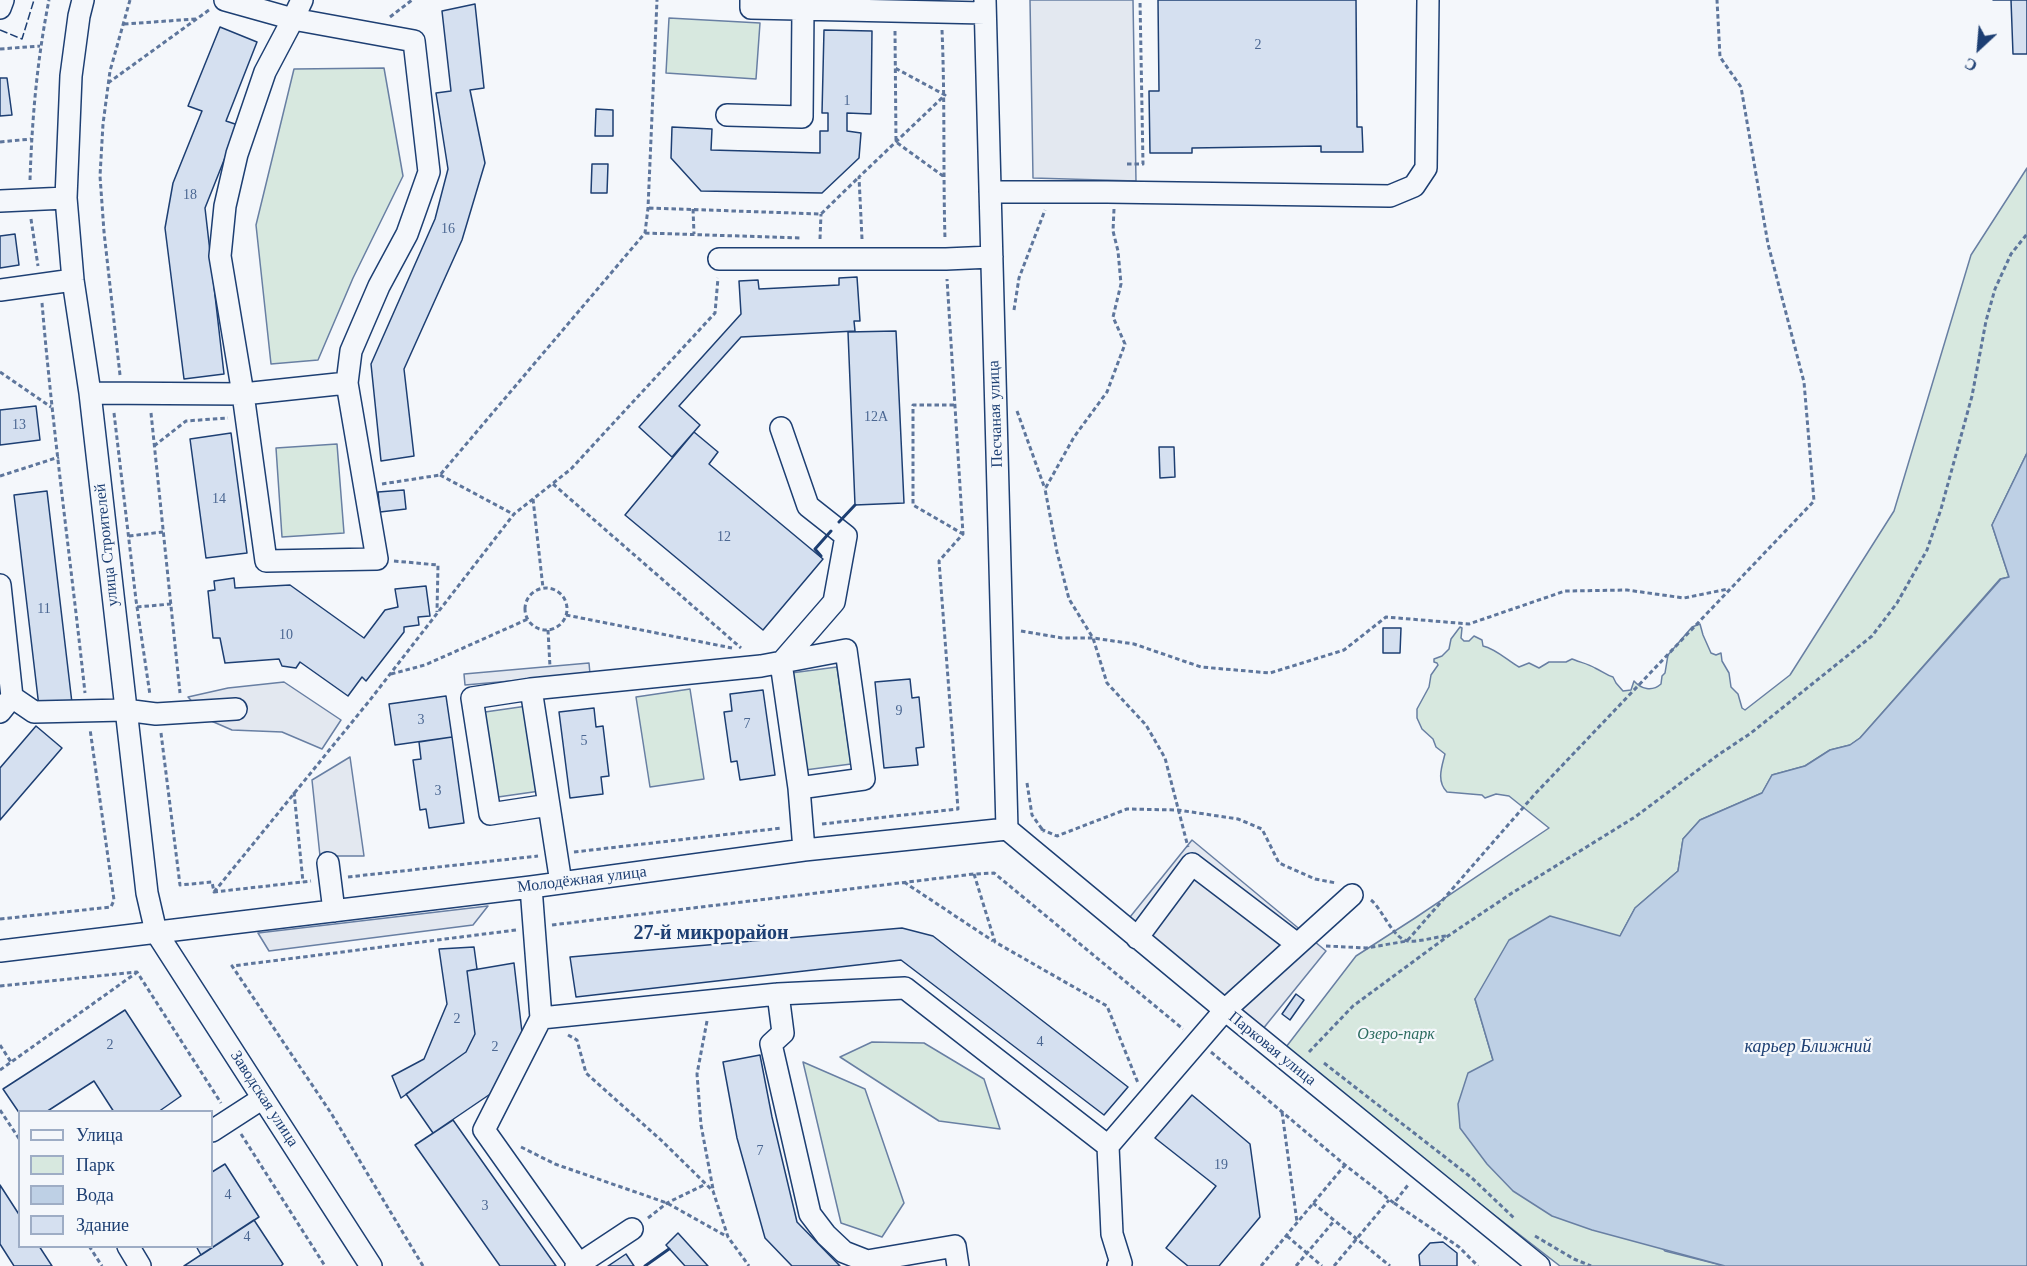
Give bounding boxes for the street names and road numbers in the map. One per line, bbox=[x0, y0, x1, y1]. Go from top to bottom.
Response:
street label: Песчаная улица bbox=[985, 360, 1007, 468]
street label: улица Строителей bbox=[91, 483, 123, 607]
street label: Молодёжная улица bbox=[516, 863, 648, 897]
street label: Парковая улица bbox=[1224, 1008, 1320, 1090]
street label: Заводская улица bbox=[226, 1047, 302, 1151]

